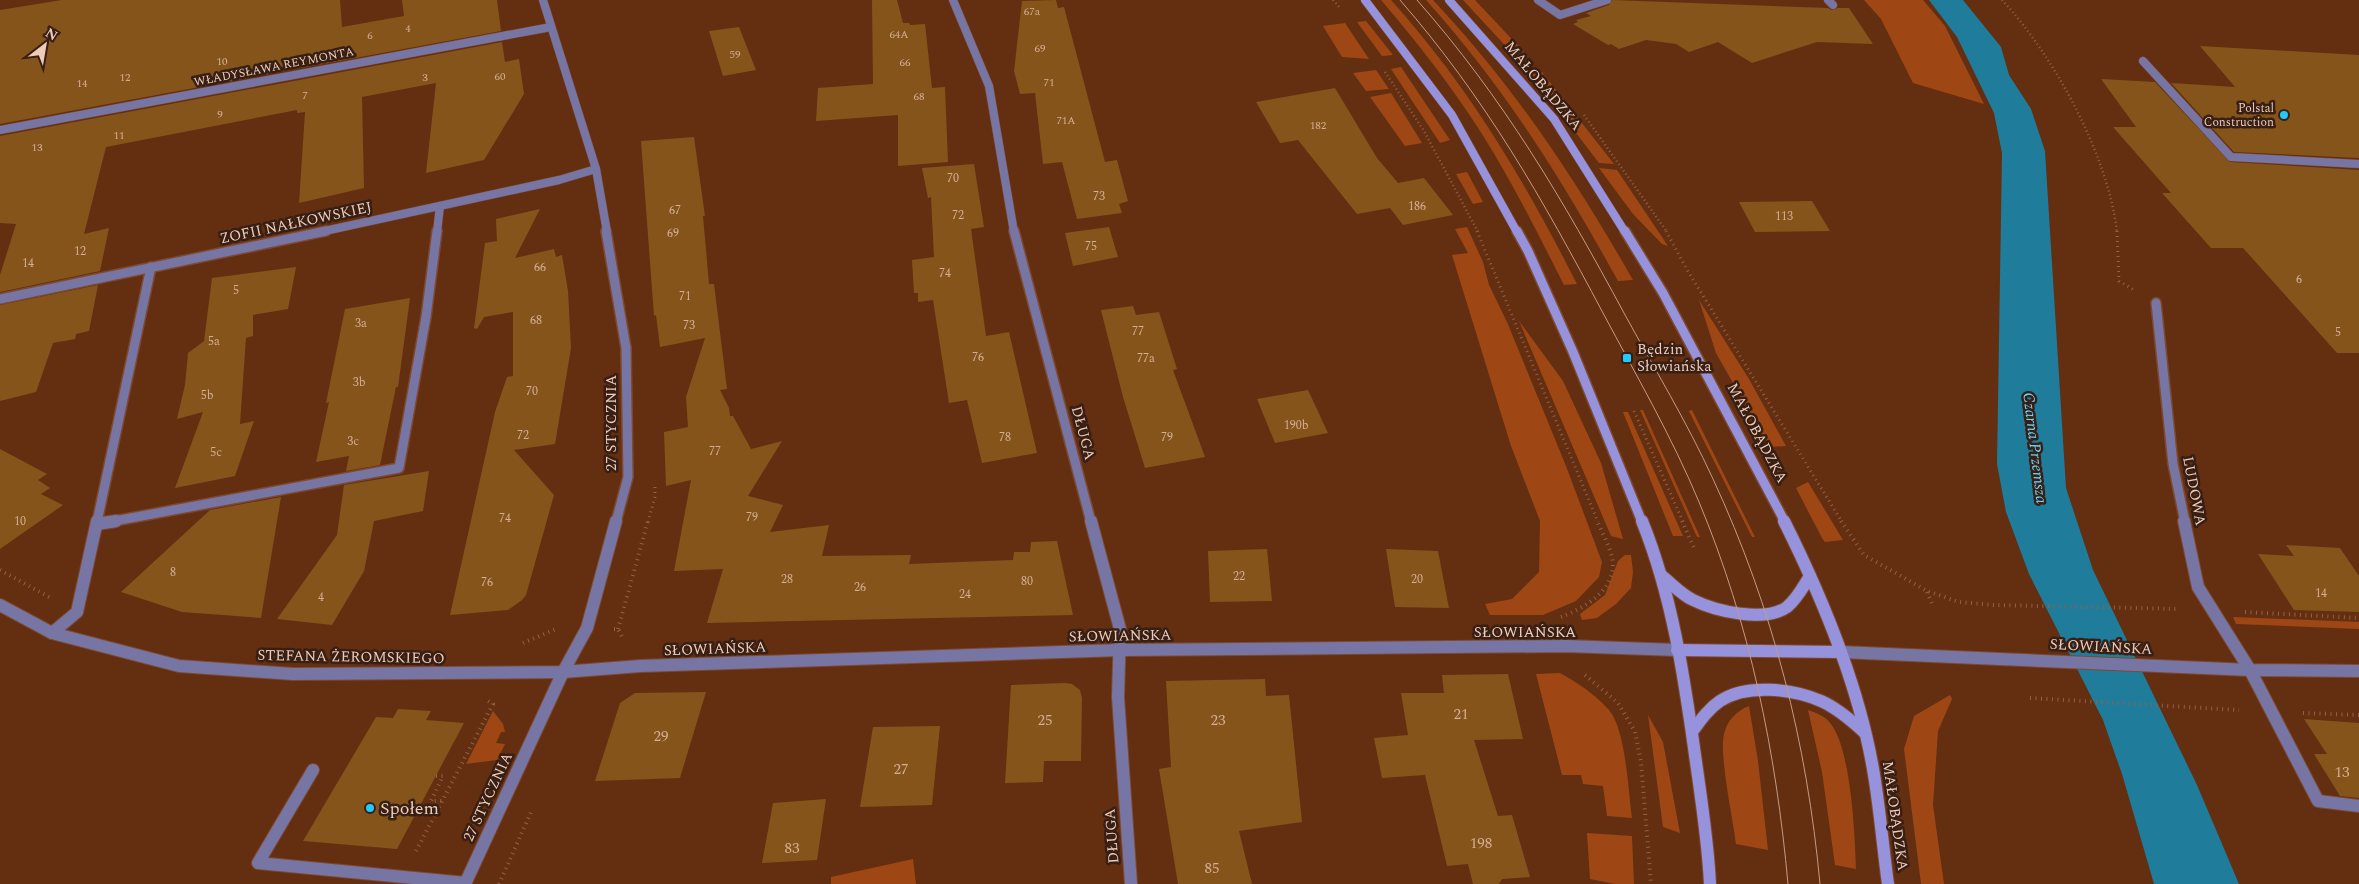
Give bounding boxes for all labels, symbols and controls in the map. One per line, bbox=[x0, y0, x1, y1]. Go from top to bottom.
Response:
house number: 67a bbox=[1024, 3, 1041, 20]
north arrow bbox=[20, 20, 70, 70]
house number: 4 bbox=[405, 20, 411, 37]
text: N bbox=[41, 22, 62, 46]
house number: 64A bbox=[889, 26, 909, 43]
house number: 6 bbox=[367, 27, 373, 44]
street label: MAŁOBĄDZKA bbox=[1499, 36, 1587, 136]
house number: 69 bbox=[1035, 40, 1046, 57]
street label: WŁADYSŁAWA REYMONTA bbox=[192, 42, 356, 92]
house number: 59 bbox=[730, 46, 741, 63]
house number: 10 bbox=[217, 53, 228, 70]
house number: 66 bbox=[900, 54, 911, 71]
house number: 60 bbox=[495, 68, 506, 85]
house number: 12 bbox=[120, 69, 131, 86]
house number: 3 bbox=[422, 69, 428, 86]
house number: 71 bbox=[1044, 74, 1055, 91]
house number: 14 bbox=[77, 75, 88, 92]
house number: 7 bbox=[302, 87, 308, 104]
house number: 68 bbox=[914, 88, 925, 105]
place label: Polstal Construction bbox=[2204, 99, 2274, 132]
house number: 9 bbox=[217, 106, 223, 123]
marker: Polstal Construction bbox=[2278, 109, 2290, 121]
house number: 71A bbox=[1056, 112, 1076, 129]
house number: 182 bbox=[1310, 117, 1327, 134]
house number: 11 bbox=[114, 127, 125, 144]
house number: 13 bbox=[32, 139, 43, 156]
house number: 70 bbox=[947, 169, 959, 188]
house number: 73 bbox=[1093, 187, 1105, 206]
street label: ZOFII NAŁKOWSKIEJ bbox=[218, 196, 374, 250]
house number: 186 bbox=[1408, 197, 1426, 216]
house number: 67 bbox=[669, 201, 681, 220]
house number: 72 bbox=[952, 206, 964, 225]
house number: 113 bbox=[1775, 207, 1793, 226]
house number: 69 bbox=[667, 224, 679, 243]
house number: 75 bbox=[1085, 237, 1097, 256]
house number: 12 bbox=[74, 242, 86, 261]
house number: 14 bbox=[22, 254, 34, 273]
house number: 66 bbox=[534, 258, 546, 277]
house number: 74 bbox=[939, 264, 951, 283]
house number: 6 bbox=[2296, 270, 2302, 289]
house number: 5 bbox=[233, 281, 239, 300]
house number: 71 bbox=[679, 287, 691, 306]
house number: 68 bbox=[530, 311, 542, 330]
house number: 3a bbox=[355, 314, 367, 333]
house number: 73 bbox=[683, 316, 695, 335]
house number: 77 bbox=[1132, 322, 1144, 341]
house number: 5 bbox=[2335, 323, 2341, 342]
house number: 5a bbox=[208, 332, 220, 351]
place label: Będzin Słowiańska bbox=[1637, 338, 1712, 378]
house number: 76 bbox=[972, 348, 984, 367]
house number: 77a bbox=[1137, 349, 1155, 368]
marker: Będzin Słowiańska bbox=[1621, 352, 1633, 364]
house number: 3b bbox=[353, 373, 366, 392]
street label: 27 STYCZNIA bbox=[600, 375, 623, 471]
street label: MAŁOBĄDZKA bbox=[1721, 379, 1793, 487]
house number: 70 bbox=[526, 382, 538, 401]
house number: 5b bbox=[201, 386, 214, 405]
water label: Czarna Przemsza bbox=[2016, 391, 2054, 505]
street label: DŁUGA bbox=[1065, 403, 1101, 463]
house number: 190b bbox=[1284, 416, 1309, 435]
house number: 72 bbox=[517, 426, 529, 445]
house number: 78 bbox=[999, 428, 1011, 447]
house number: 79 bbox=[1161, 428, 1173, 447]
house number: 3c bbox=[347, 432, 359, 451]
house number: 77 bbox=[709, 442, 721, 461]
house number: 5c bbox=[210, 443, 222, 462]
street label: LUDOWA bbox=[2176, 454, 2212, 528]
house number: 79 bbox=[746, 508, 758, 527]
house number: 74 bbox=[499, 509, 511, 528]
house number: 10 bbox=[14, 512, 26, 531]
house number: 8 bbox=[170, 563, 176, 582]
house number: 22 bbox=[1233, 567, 1245, 586]
house number: 28 bbox=[781, 570, 793, 589]
house number: 20 bbox=[1411, 570, 1423, 589]
house number: 80 bbox=[1021, 572, 1033, 591]
house number: 76 bbox=[481, 573, 493, 592]
house number: 26 bbox=[854, 578, 866, 597]
house number: 14 bbox=[2315, 584, 2327, 603]
house number: 24 bbox=[959, 585, 971, 604]
house number: 4 bbox=[318, 588, 324, 607]
street label: SŁOWIAŃSKA bbox=[1474, 621, 1576, 644]
street label: SŁOWIAŃSKA bbox=[1069, 624, 1171, 648]
street label: SŁOWIAŃSKA bbox=[2049, 633, 2153, 661]
street label: SŁOWIAŃSKA bbox=[663, 636, 767, 662]
street label: STEFANA ŻEROMSKIEGO bbox=[257, 644, 445, 670]
house number: 21 bbox=[1453, 703, 1469, 726]
house number: 25 bbox=[1037, 709, 1053, 732]
house number: 23 bbox=[1210, 709, 1226, 732]
house number: 29 bbox=[653, 725, 669, 748]
street label: 27 STYCZNIA bbox=[457, 748, 519, 846]
house number: 27 bbox=[893, 758, 909, 781]
street label: MAŁOBĄDZKA bbox=[1876, 760, 1914, 872]
house number: 13 bbox=[2334, 761, 2350, 784]
place label: Społem bbox=[380, 795, 439, 822]
marker: Społem bbox=[364, 802, 376, 814]
street label: DŁUGA bbox=[1099, 808, 1125, 864]
house number: 198 bbox=[1470, 832, 1492, 855]
house number: 83 bbox=[784, 837, 800, 860]
house number: 85 bbox=[1204, 857, 1220, 880]

